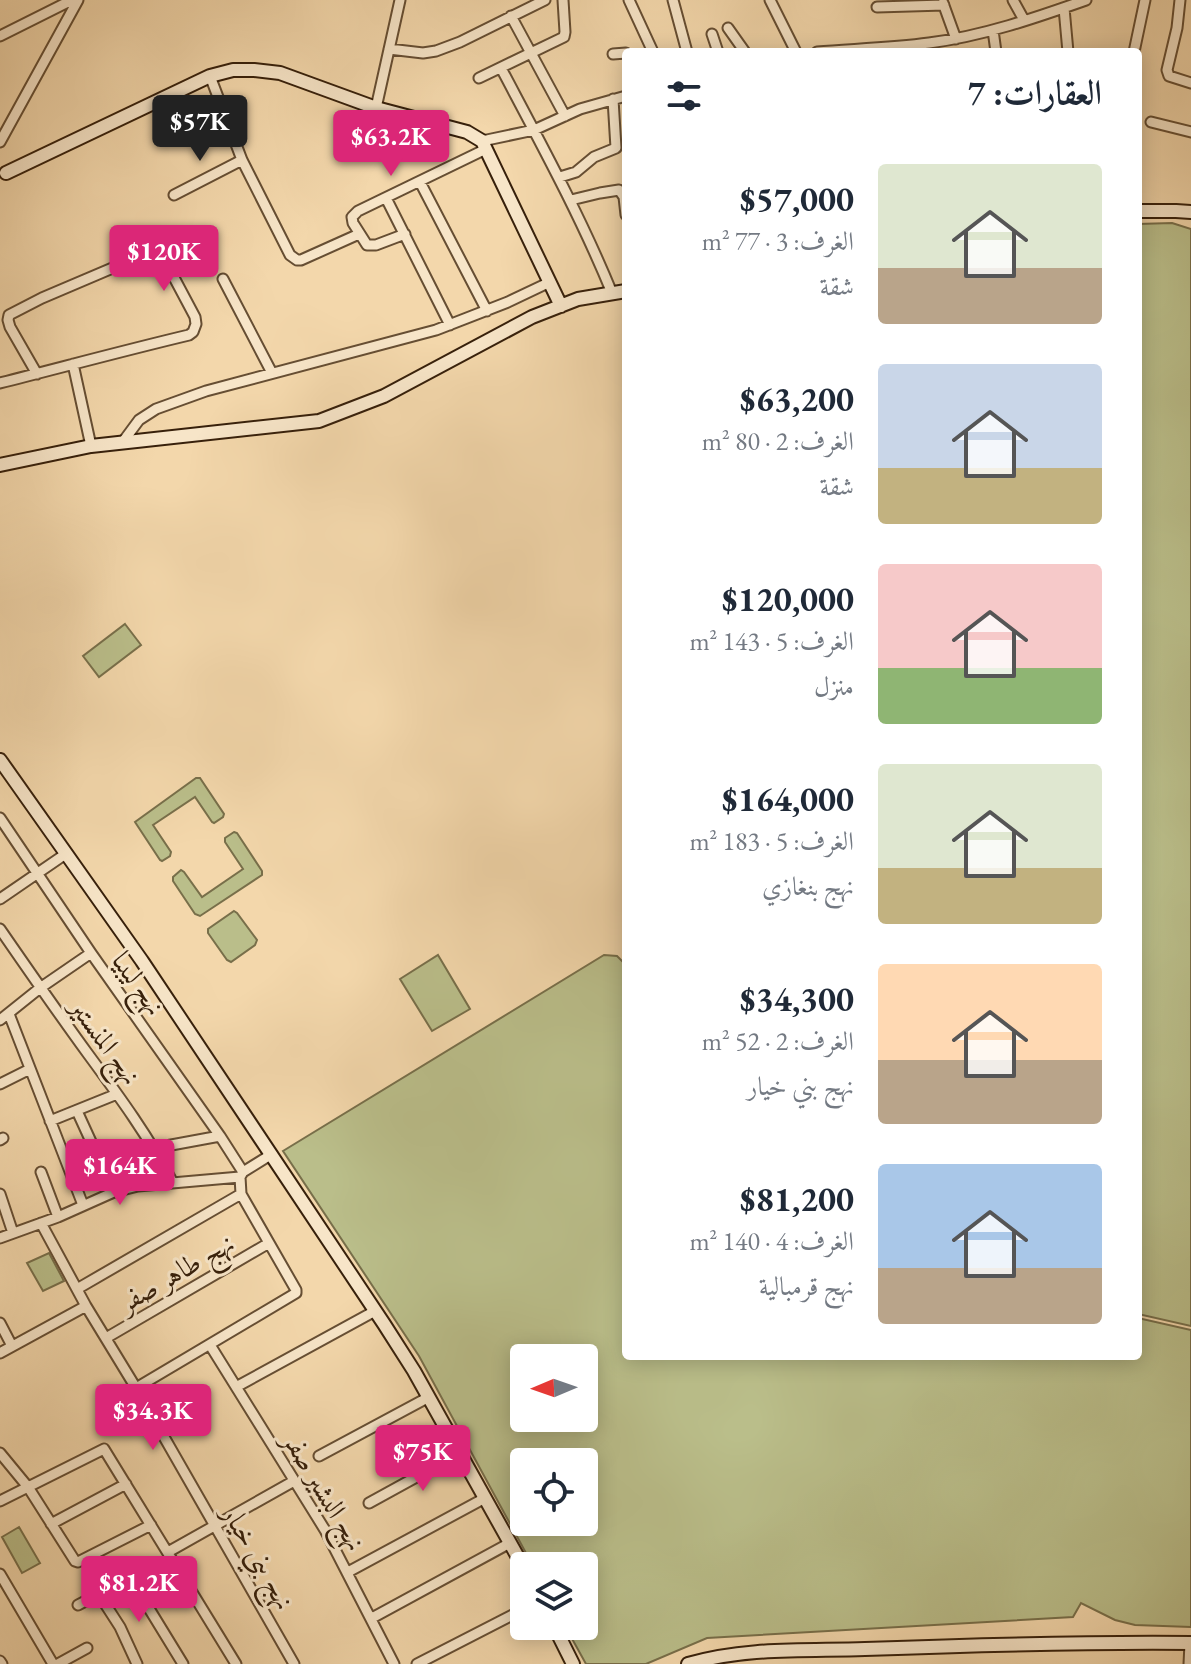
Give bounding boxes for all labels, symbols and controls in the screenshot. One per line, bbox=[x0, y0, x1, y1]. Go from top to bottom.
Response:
text: العقارات: 7 bbox=[968, 70, 1102, 114]
icon: filters bbox=[662, 74, 706, 118]
pin: $57K bbox=[153, 95, 247, 163]
text: $57K bbox=[170, 104, 230, 138]
pin: $63.2K bbox=[326, 110, 456, 178]
text: $63.2K bbox=[351, 119, 431, 153]
text: $57,000 bbox=[740, 177, 854, 221]
icon: home bbox=[942, 196, 1038, 292]
text: الغرف: 3 · 77 m² bbox=[702, 224, 854, 258]
pin: $120K bbox=[108, 225, 220, 293]
text: $120K bbox=[127, 234, 201, 268]
text: شقة bbox=[820, 269, 854, 303]
text: $63,200 bbox=[740, 377, 854, 421]
icon: home bbox=[942, 396, 1038, 492]
text: الغرف: 2 · 80 m² bbox=[702, 424, 854, 458]
text: شقة bbox=[820, 469, 854, 503]
text: $120,000 bbox=[722, 577, 854, 621]
icon: home bbox=[942, 596, 1038, 692]
text: الغرف: 5 · 143 m² bbox=[689, 624, 854, 658]
text: منزل bbox=[814, 669, 854, 703]
text: $164,000 bbox=[722, 777, 854, 821]
icon: home bbox=[942, 796, 1038, 892]
text: الغرف: 5 · 183 m² bbox=[689, 824, 854, 858]
text: نهج بنغازي bbox=[762, 869, 854, 903]
street label: نهج ليبيا bbox=[98, 944, 174, 1026]
text: $34,300 bbox=[740, 977, 854, 1021]
street label: نهج المنستير bbox=[55, 988, 150, 1096]
icon: home bbox=[942, 996, 1038, 1092]
text: الغرف: 2 · 52 m² bbox=[702, 1024, 854, 1058]
text: نهج بني خيار bbox=[747, 1069, 854, 1103]
pin: $164K bbox=[64, 1139, 176, 1207]
text: $164K bbox=[83, 1148, 157, 1182]
text: $81,200 bbox=[740, 1177, 854, 1221]
icon: home bbox=[942, 1196, 1038, 1292]
street label: نهج طاهر صفر bbox=[109, 1224, 244, 1327]
text: الغرف: 4 · 140 m² bbox=[689, 1224, 854, 1258]
text: نهج قرمبالية bbox=[759, 1269, 854, 1303]
north arrow bbox=[510, 1344, 598, 1432]
map controls bbox=[510, 1344, 598, 1640]
pin: $34.3K bbox=[88, 1384, 218, 1452]
text: $34.3K bbox=[113, 1393, 193, 1427]
street label: نهج البشير صفر bbox=[268, 1422, 375, 1561]
pin: $75K bbox=[376, 1425, 470, 1493]
text: $75K bbox=[393, 1434, 453, 1468]
button: locate bbox=[510, 1448, 598, 1536]
street label: نهج بني خيار bbox=[207, 1496, 303, 1619]
button: layers bbox=[510, 1552, 598, 1640]
pin: $81.2K bbox=[74, 1556, 204, 1624]
text: $81.2K bbox=[99, 1565, 179, 1599]

